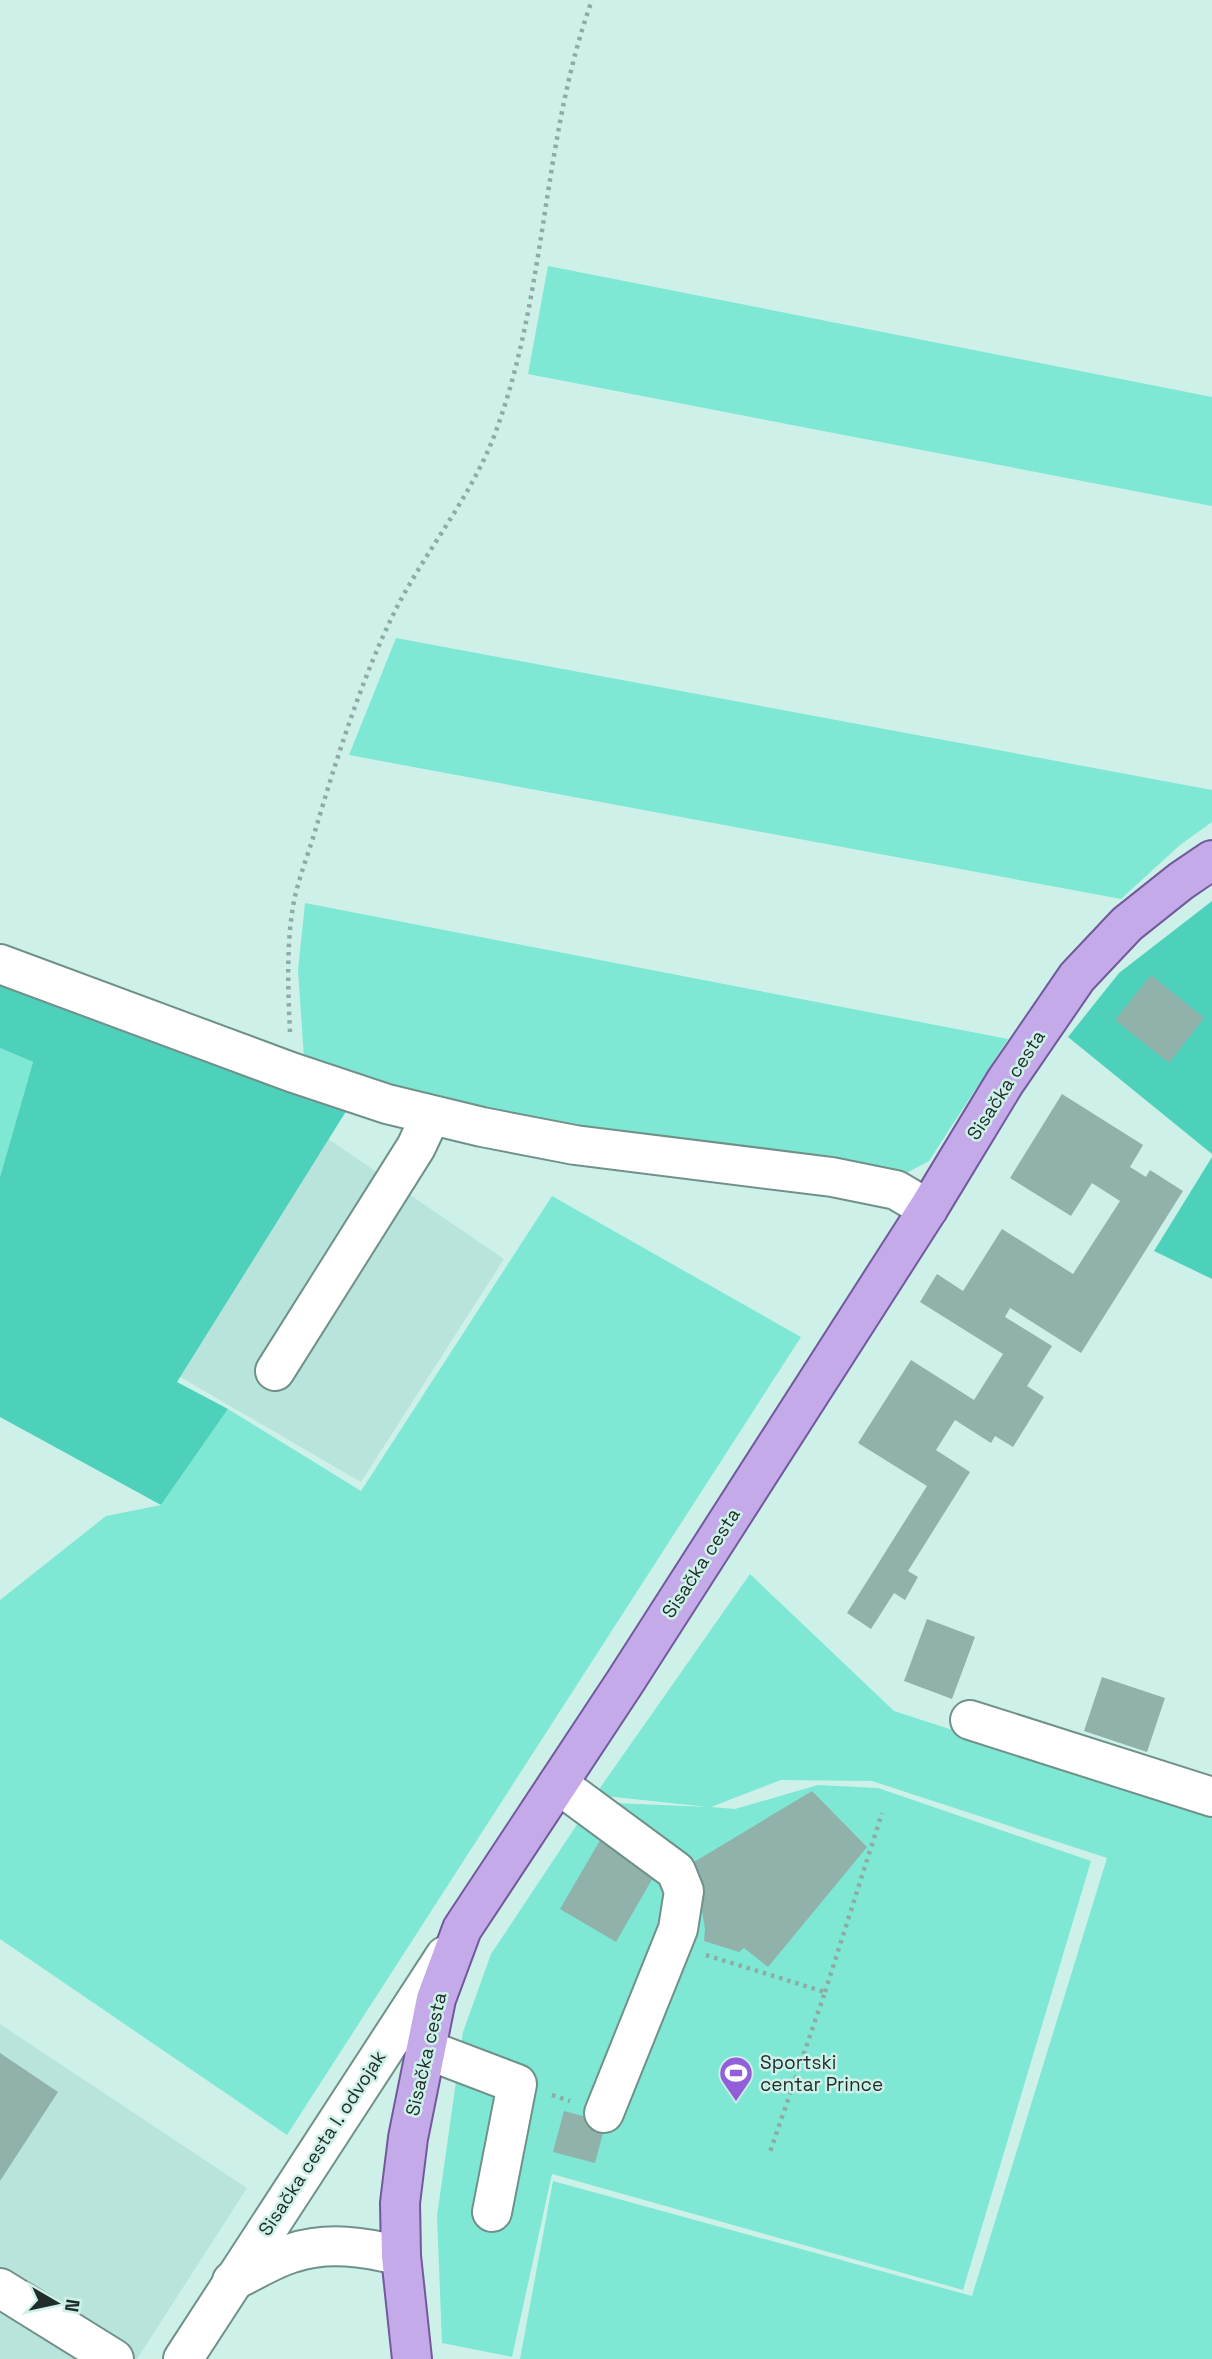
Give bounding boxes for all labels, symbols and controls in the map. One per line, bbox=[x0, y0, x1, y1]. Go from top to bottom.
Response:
street label: Sisačka cesta bbox=[961, 1025, 1051, 1145]
street label: Sisačka cesta bbox=[656, 1503, 746, 1623]
street label: Sisačka cesta bbox=[400, 1990, 452, 2118]
street label: Sisačka cesta I. odvojak bbox=[253, 2046, 391, 2240]
place label: Sportski centar Prince bbox=[760, 2050, 883, 2097]
sports icon: Sportski centar Prince bbox=[717, 2054, 755, 2103]
north arrow bbox=[21, 2268, 91, 2338]
text: N bbox=[59, 2297, 86, 2314]

